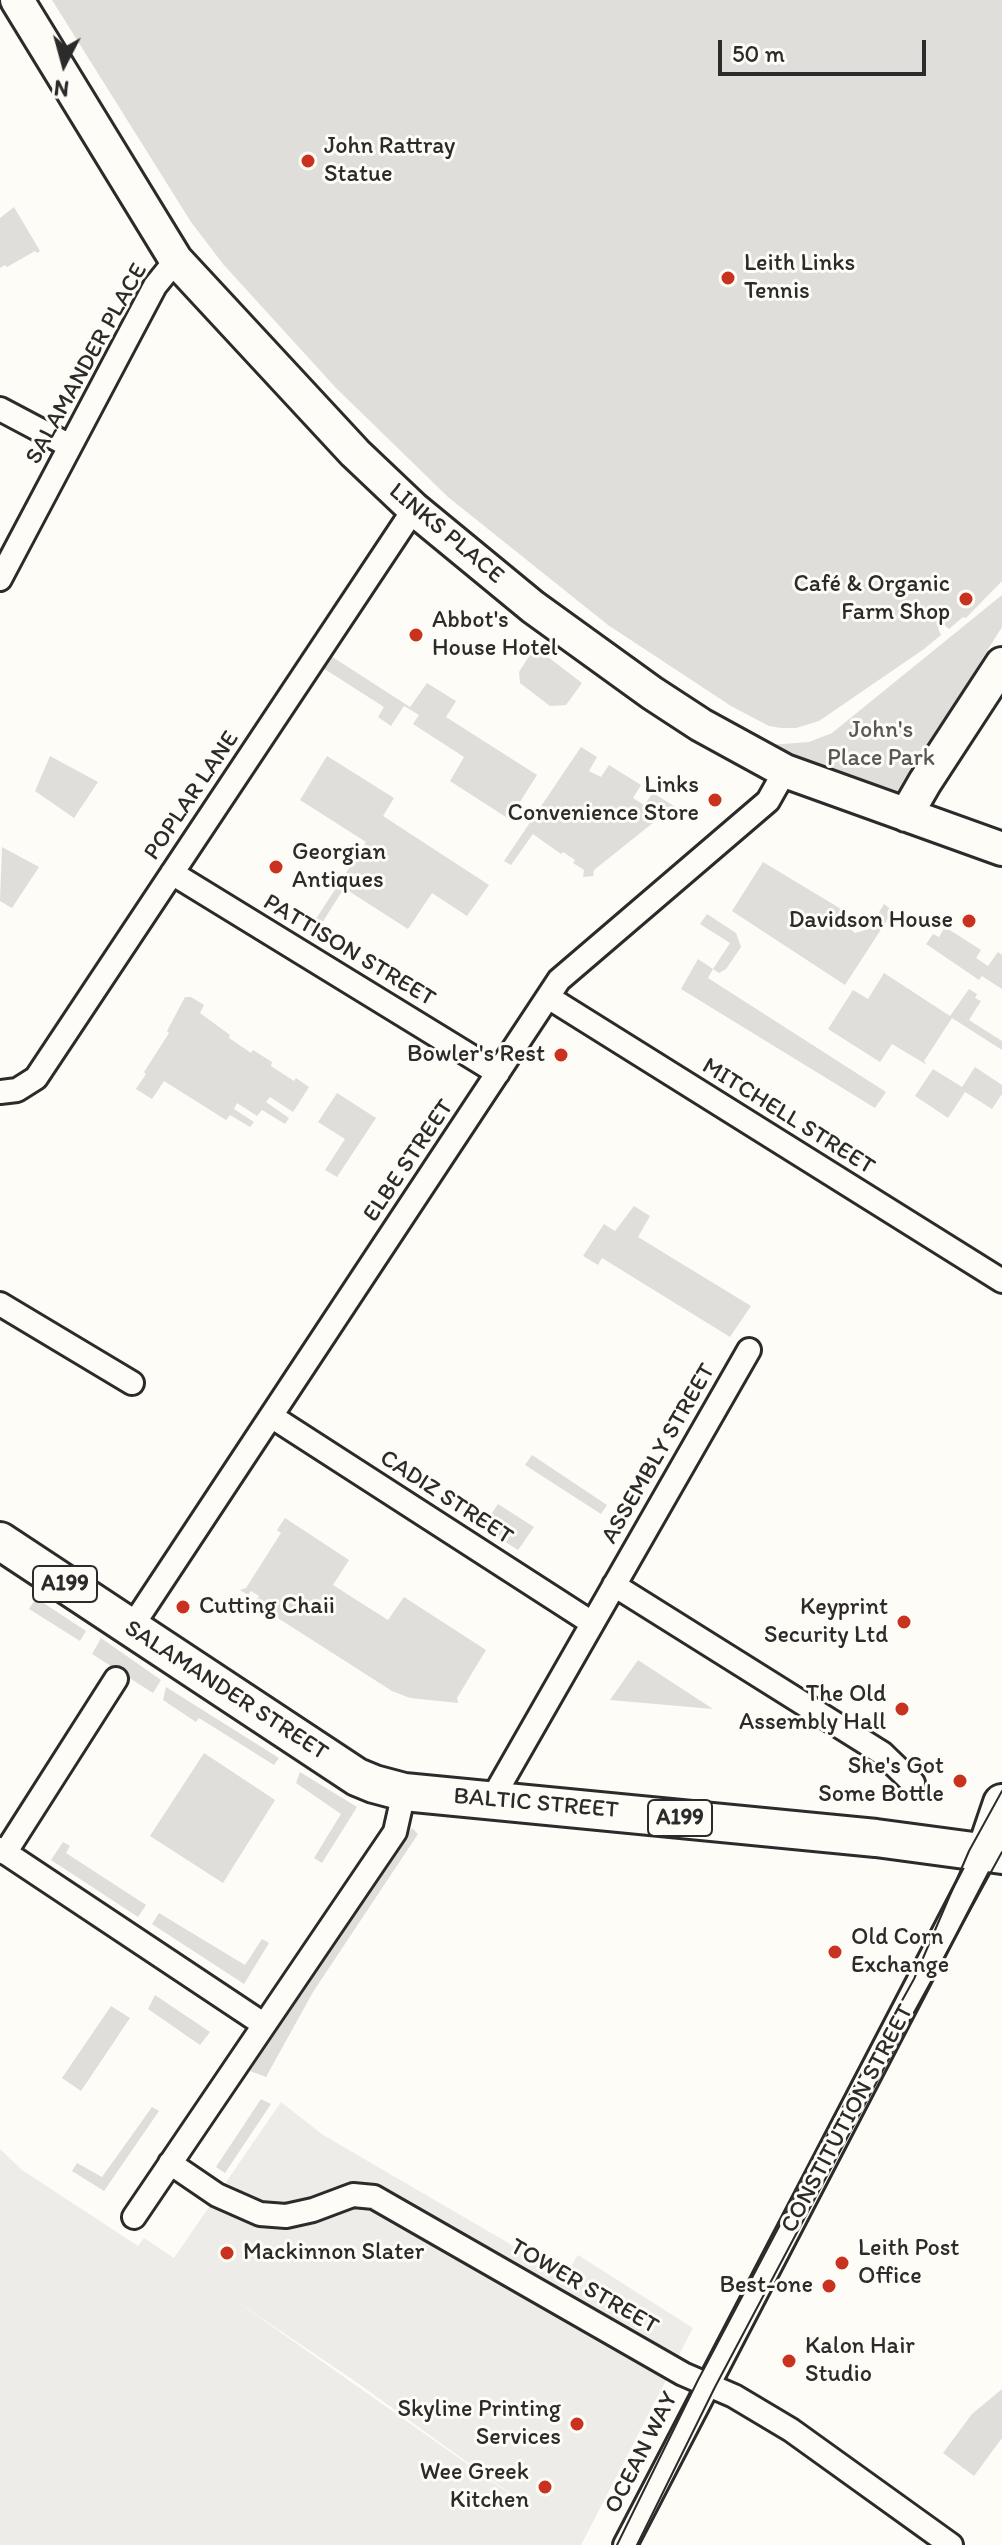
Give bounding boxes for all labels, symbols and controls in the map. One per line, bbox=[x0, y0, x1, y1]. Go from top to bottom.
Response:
north arrow bbox=[24, 24, 104, 104]
scale bar bbox=[722, 24, 930, 74]
text: 50 m bbox=[732, 39, 785, 68]
text: N bbox=[53, 74, 70, 103]
place label: John Rattray Statue bbox=[324, 133, 455, 189]
marker: John Rattray Statue bbox=[299, 152, 317, 170]
place label: Leith Links Tennis bbox=[744, 250, 855, 306]
street label: SALAMANDER PLACE bbox=[20, 258, 154, 470]
marker: Leith Links Tennis bbox=[719, 269, 737, 287]
street label: LINKS PLACE bbox=[383, 477, 509, 591]
place label: Café & Organic Farm Shop bbox=[793, 571, 950, 627]
marker: Café & Organic Farm Shop bbox=[957, 590, 975, 608]
place label: Abbot's House Hotel bbox=[432, 607, 558, 663]
marker: Abbot's House Hotel bbox=[407, 626, 425, 644]
park label: John's Place Park bbox=[827, 717, 935, 773]
street label: POPLAR LANE bbox=[138, 726, 246, 866]
place label: Links Convenience Store bbox=[508, 772, 699, 828]
marker: Links Convenience Store bbox=[706, 791, 724, 809]
place label: Georgian Antiques bbox=[292, 839, 386, 895]
marker: Georgian Antiques bbox=[267, 858, 285, 876]
street label: PATTISON STREET bbox=[258, 888, 440, 1014]
place label: Davidson House bbox=[788, 907, 953, 935]
marker: Davidson House bbox=[960, 912, 978, 930]
place label: Bowler's Rest bbox=[407, 1041, 545, 1069]
marker: Bowler's Rest bbox=[552, 1046, 570, 1064]
street label: MITCHELL STREET bbox=[696, 1052, 880, 1182]
street label: ELBE STREET bbox=[358, 1094, 460, 1228]
street label: ASSEMBLY STREET bbox=[596, 1359, 722, 1549]
street label: CADIZ STREET bbox=[374, 1444, 518, 1552]
road number: A199 bbox=[33, 1566, 97, 1602]
place label: Cutting Chaii bbox=[199, 1593, 335, 1621]
place label: Keyprint Security Ltd bbox=[764, 1594, 888, 1650]
marker: Cutting Chaii bbox=[174, 1598, 192, 1616]
marker: Keyprint Security Ltd bbox=[895, 1613, 913, 1631]
street label: SALAMANDER STREET bbox=[119, 1614, 333, 1768]
place label: The Old Assembly Hall bbox=[739, 1681, 886, 1737]
marker: The Old Assembly Hall bbox=[893, 1700, 911, 1718]
place label: She's Got Some Bottle bbox=[818, 1753, 944, 1809]
marker: She's Got Some Bottle bbox=[951, 1772, 969, 1790]
street label: BALTIC STREET bbox=[452, 1782, 620, 1826]
road number: A199 bbox=[648, 1800, 712, 1836]
place label: Old Corn Exchange bbox=[851, 1924, 949, 1980]
marker: Old Corn Exchange bbox=[826, 1943, 844, 1961]
street label: CONSTITUTION STREET bbox=[775, 2000, 921, 2238]
street label: TOWER STREET bbox=[505, 2233, 663, 2341]
place label: Leith Post Office bbox=[858, 2235, 959, 2291]
place label: Mackinnon Slater bbox=[243, 2239, 424, 2267]
marker: Mackinnon Slater bbox=[218, 2244, 236, 2262]
marker: Leith Post Office bbox=[833, 2254, 851, 2272]
place label: Best-one bbox=[719, 2272, 813, 2300]
marker: Best-one bbox=[820, 2277, 838, 2295]
place label: Kalon Hair Studio bbox=[805, 2333, 915, 2389]
marker: Kalon Hair Studio bbox=[780, 2352, 798, 2370]
street label: OCEAN WAY bbox=[599, 2387, 685, 2519]
place label: Skyline Printing Services bbox=[397, 2396, 561, 2452]
marker: Skyline Printing Services bbox=[568, 2415, 586, 2433]
place label: Wee Greek Kitchen bbox=[420, 2459, 529, 2515]
marker: Wee Greek Kitchen bbox=[536, 2478, 554, 2496]

